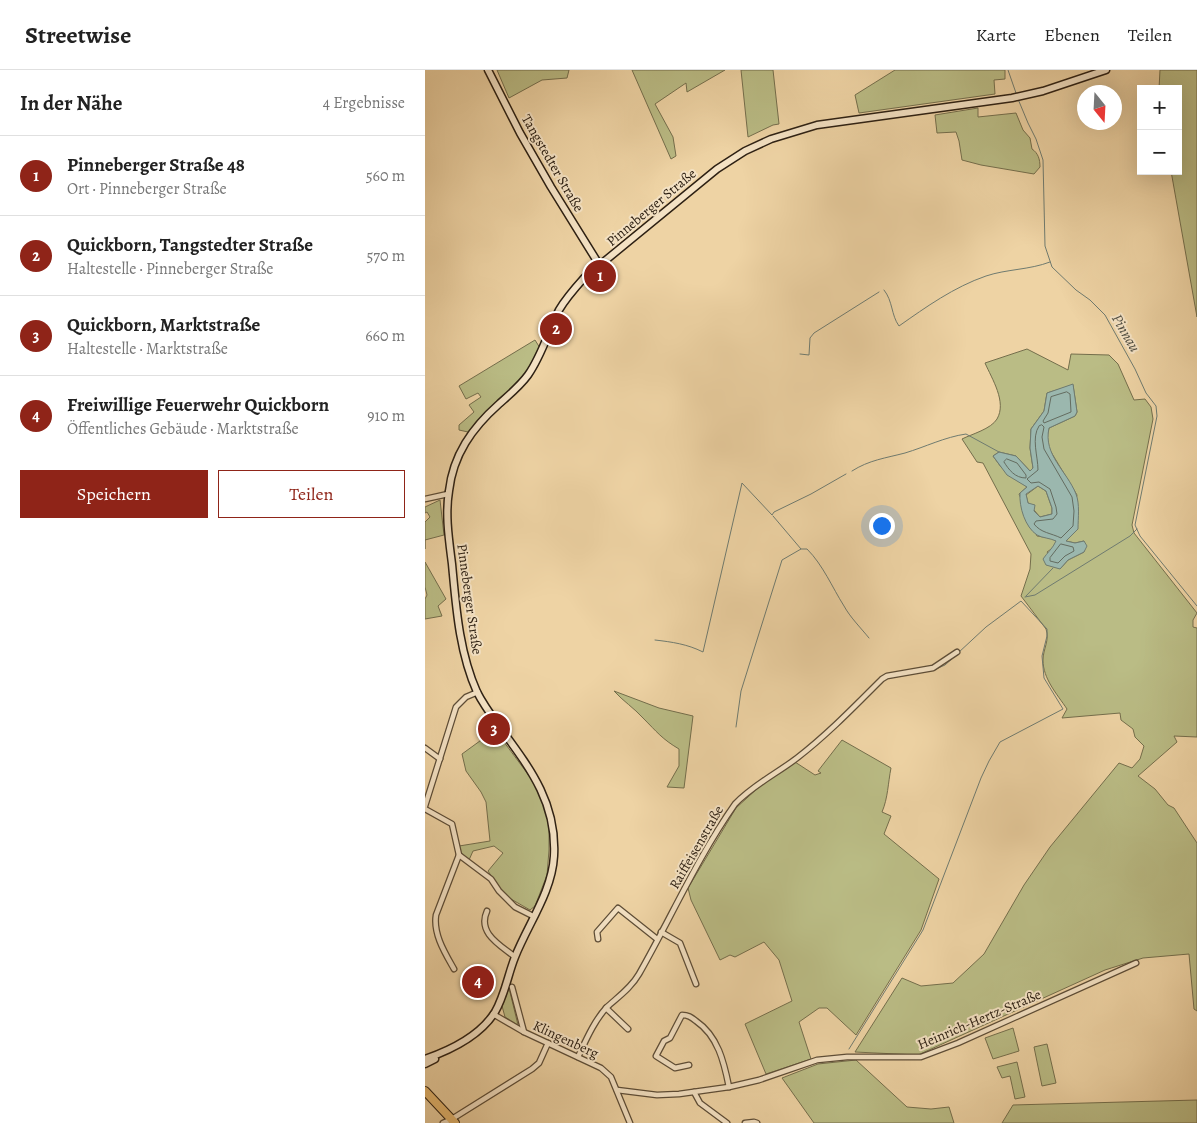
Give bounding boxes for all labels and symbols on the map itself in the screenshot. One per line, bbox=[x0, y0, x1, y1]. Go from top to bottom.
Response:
north arrow bbox=[1077, 85, 1122, 130]
street label: Tangstedter Straße bbox=[517, 111, 588, 215]
street label: Pinneberger Straße bbox=[602, 164, 700, 251]
pin: 1 bbox=[584, 257, 616, 295]
pin: 2 bbox=[540, 310, 572, 348]
water label: Pinnau bbox=[1107, 310, 1145, 356]
your location bbox=[869, 513, 895, 539]
street label: Pinneberger Straße bbox=[452, 542, 487, 656]
pin: 3 bbox=[478, 710, 510, 748]
street label: Raiffeisenstraße bbox=[665, 802, 728, 893]
pin: 4 bbox=[462, 963, 494, 1001]
street label: Heinrich-Hertz-Straße bbox=[915, 985, 1044, 1054]
street label: Klingenberg bbox=[530, 1016, 602, 1063]

